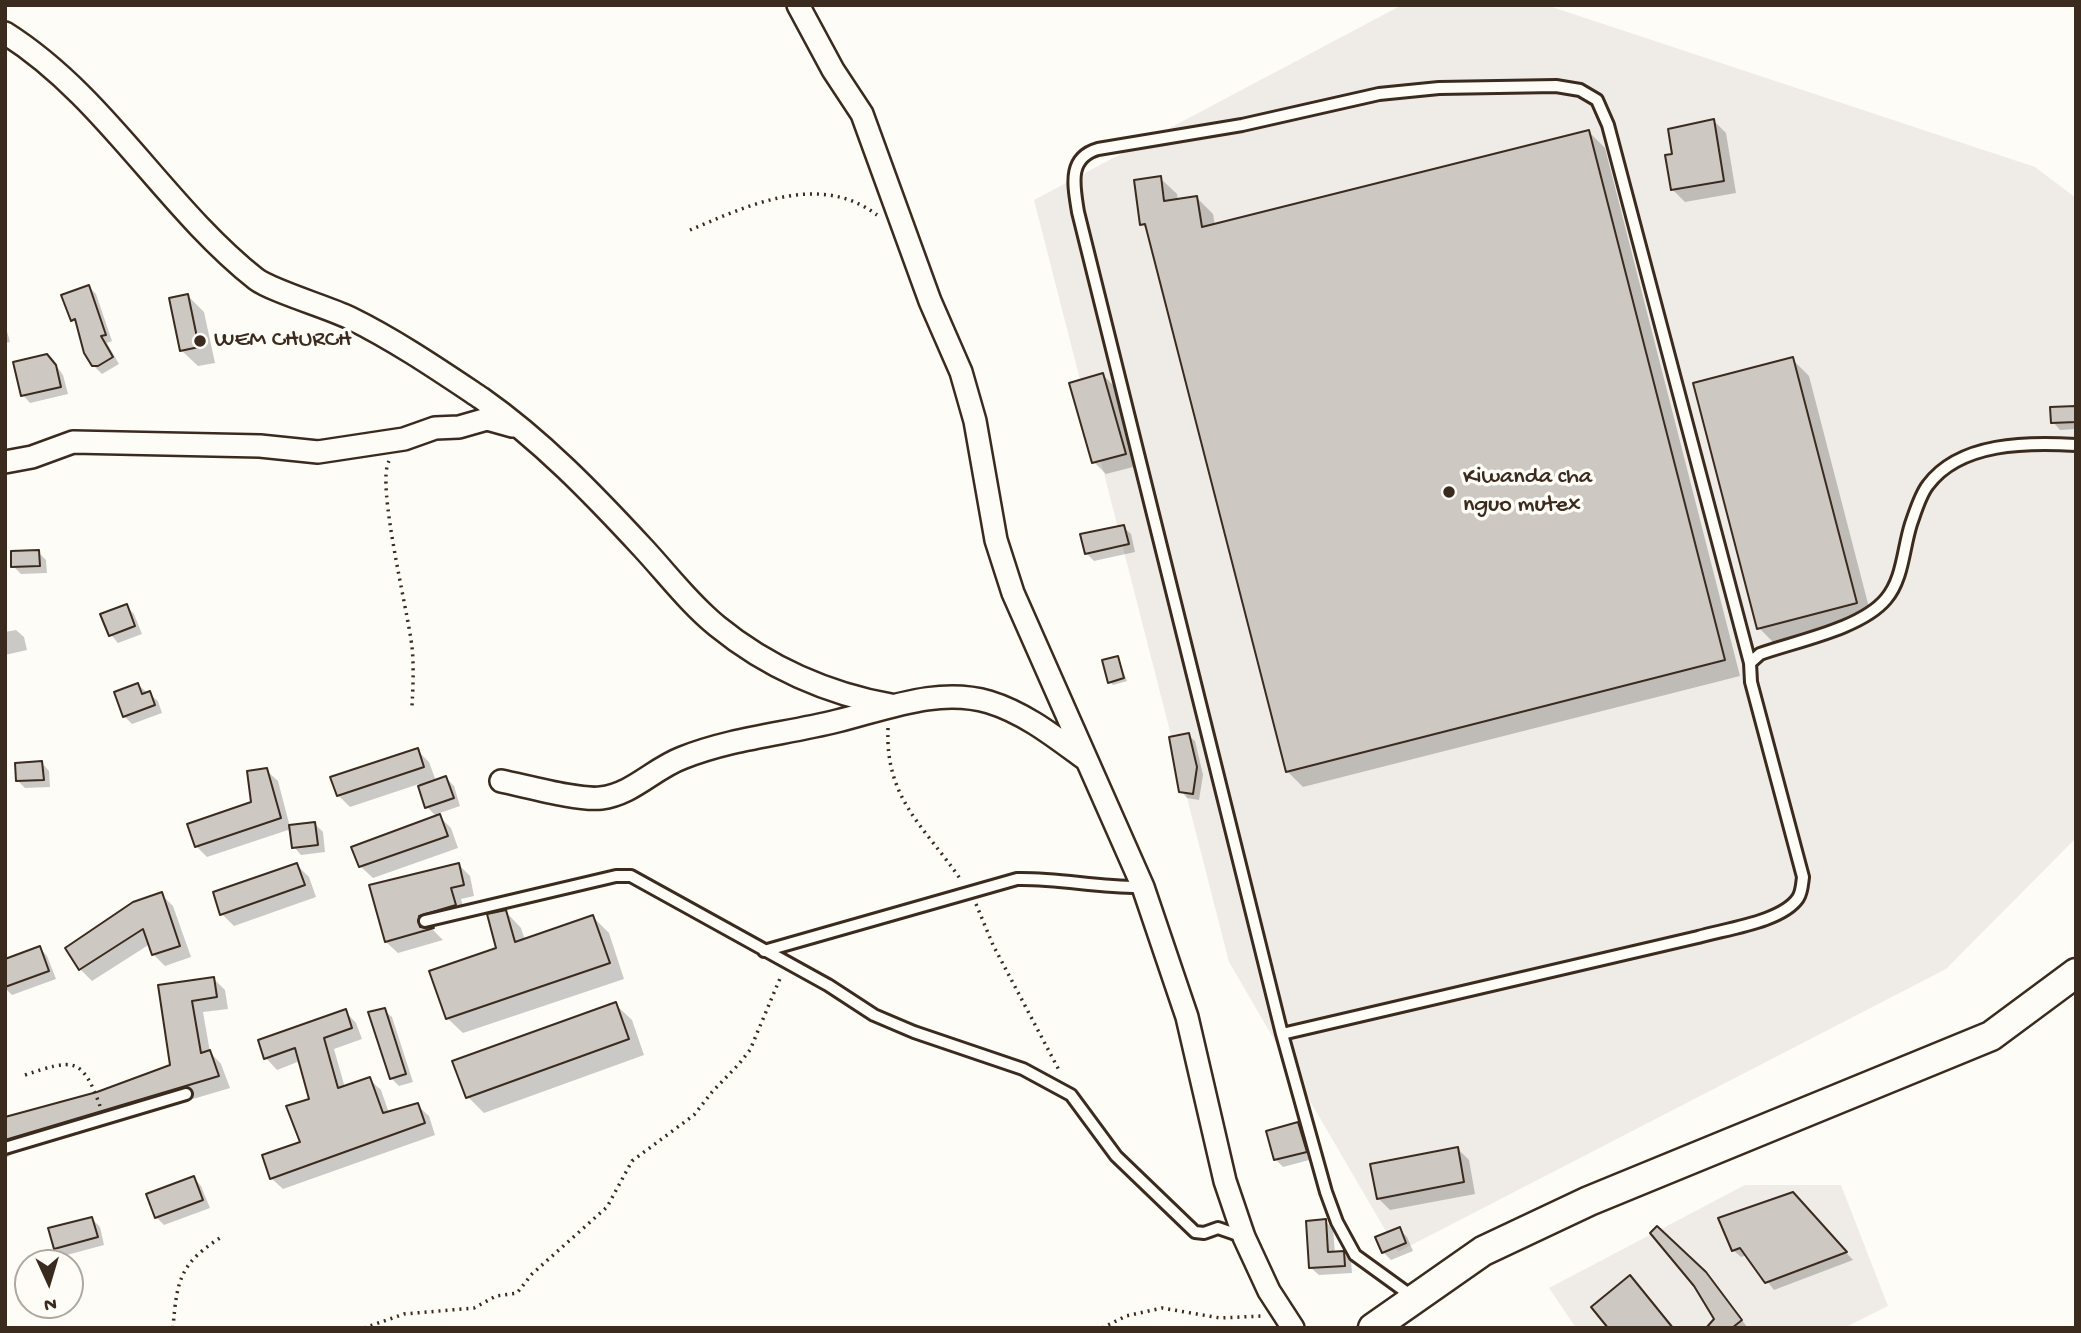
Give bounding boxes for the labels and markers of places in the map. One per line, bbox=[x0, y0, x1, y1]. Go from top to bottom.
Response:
place label: WEM CHURCH bbox=[214, 327, 352, 355]
marker: WEM CHURCH bbox=[192, 333, 208, 349]
place label: Kiwanda cha nguo mutex bbox=[1463, 464, 1592, 520]
marker: Kiwanda cha nguo mutex bbox=[1441, 484, 1457, 500]

